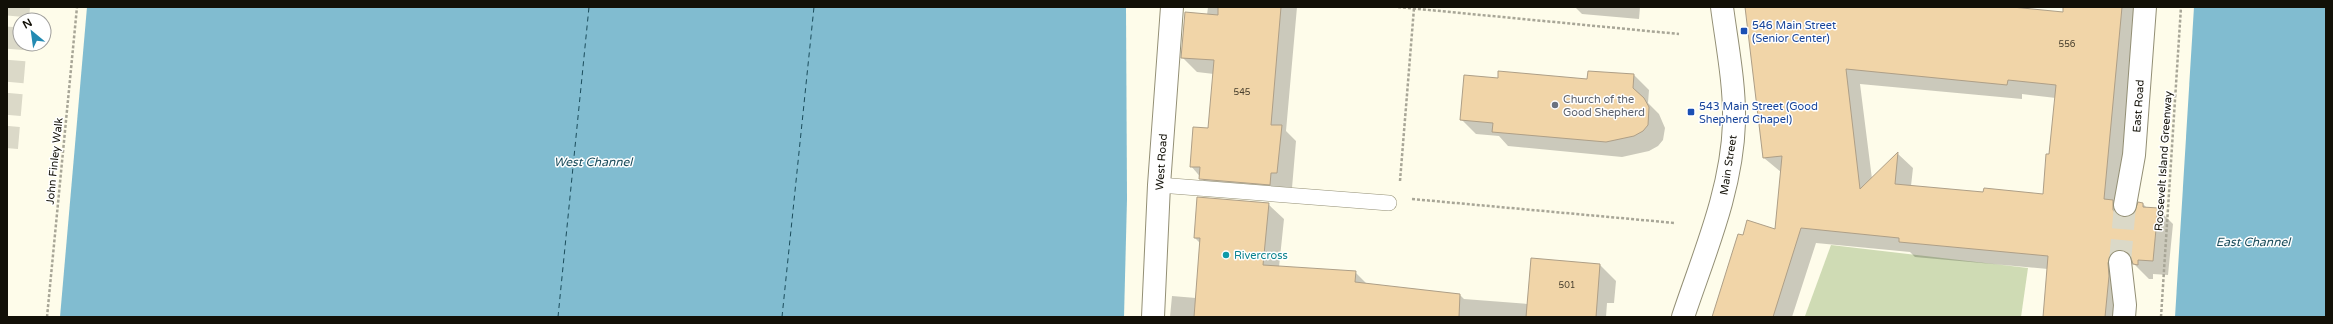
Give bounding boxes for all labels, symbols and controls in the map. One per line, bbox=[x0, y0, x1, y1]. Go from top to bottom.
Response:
north arrow bbox=[12, 12, 52, 52]
text: N bbox=[20, 16, 34, 32]
place label: 546 Main Street (Senior Center) bbox=[1752, 19, 1836, 45]
marker: 546 Main Street (Senior Center) bbox=[1739, 26, 1749, 36]
house number: 556 bbox=[2059, 39, 2076, 50]
street label: East Road bbox=[2130, 79, 2147, 133]
house number: 545 bbox=[1234, 87, 1251, 98]
street label: Roosevelt Island Greenway bbox=[2152, 91, 2175, 231]
place label: Church of the Good Shepherd bbox=[1563, 93, 1645, 119]
marker: Church of the Good Shepherd bbox=[1550, 100, 1560, 110]
place label: 543 Main Street (Good Shepherd Chapel) bbox=[1699, 100, 1818, 126]
marker: 543 Main Street (Good Shepherd Chapel) bbox=[1686, 107, 1696, 117]
street label: John Finley Walk bbox=[43, 117, 66, 205]
street label: West Road bbox=[1153, 133, 1170, 191]
street label: Main Street bbox=[1717, 134, 1740, 196]
water label: West Channel bbox=[554, 155, 634, 169]
water label: East Channel bbox=[2216, 235, 2292, 249]
place label: Rivercross bbox=[1234, 249, 1288, 262]
marker: Rivercross bbox=[1221, 250, 1231, 260]
house number: 501 bbox=[1559, 280, 1575, 291]

